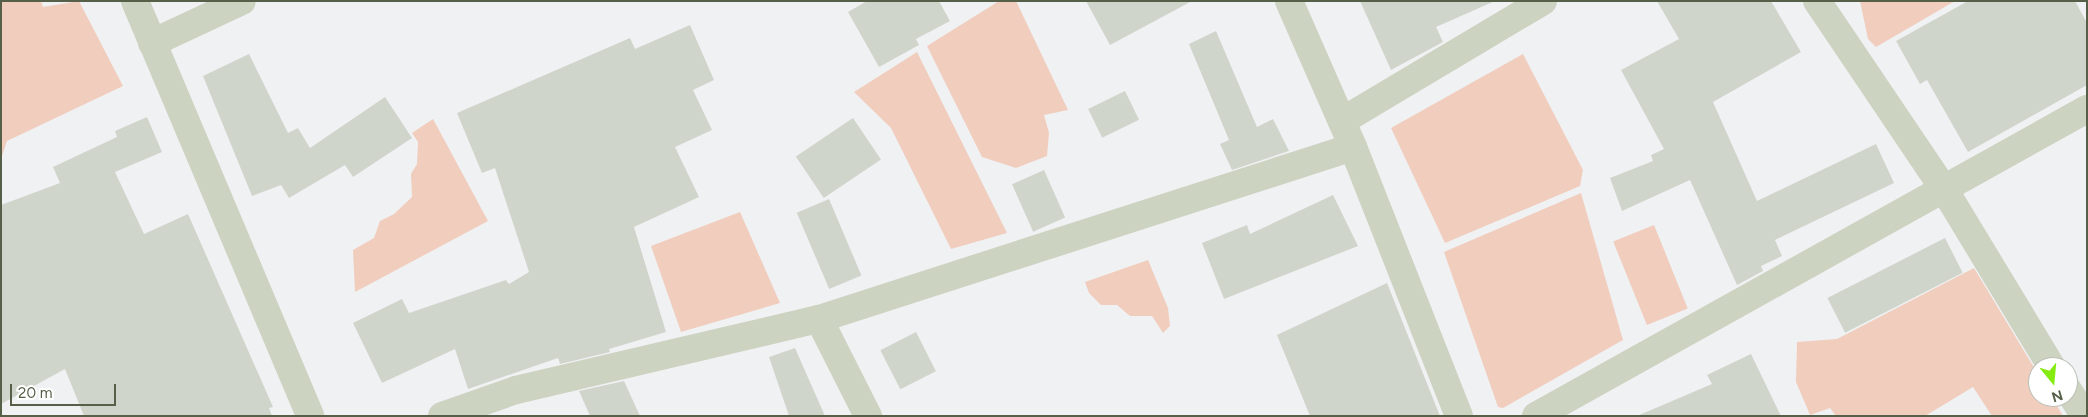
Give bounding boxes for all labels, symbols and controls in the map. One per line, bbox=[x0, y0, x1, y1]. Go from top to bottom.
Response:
north arrow bbox=[2028, 357, 2078, 407]
scale bar bbox=[12, 374, 119, 406]
text: 20 m bbox=[18, 384, 52, 402]
text: N bbox=[2050, 386, 2065, 406]

